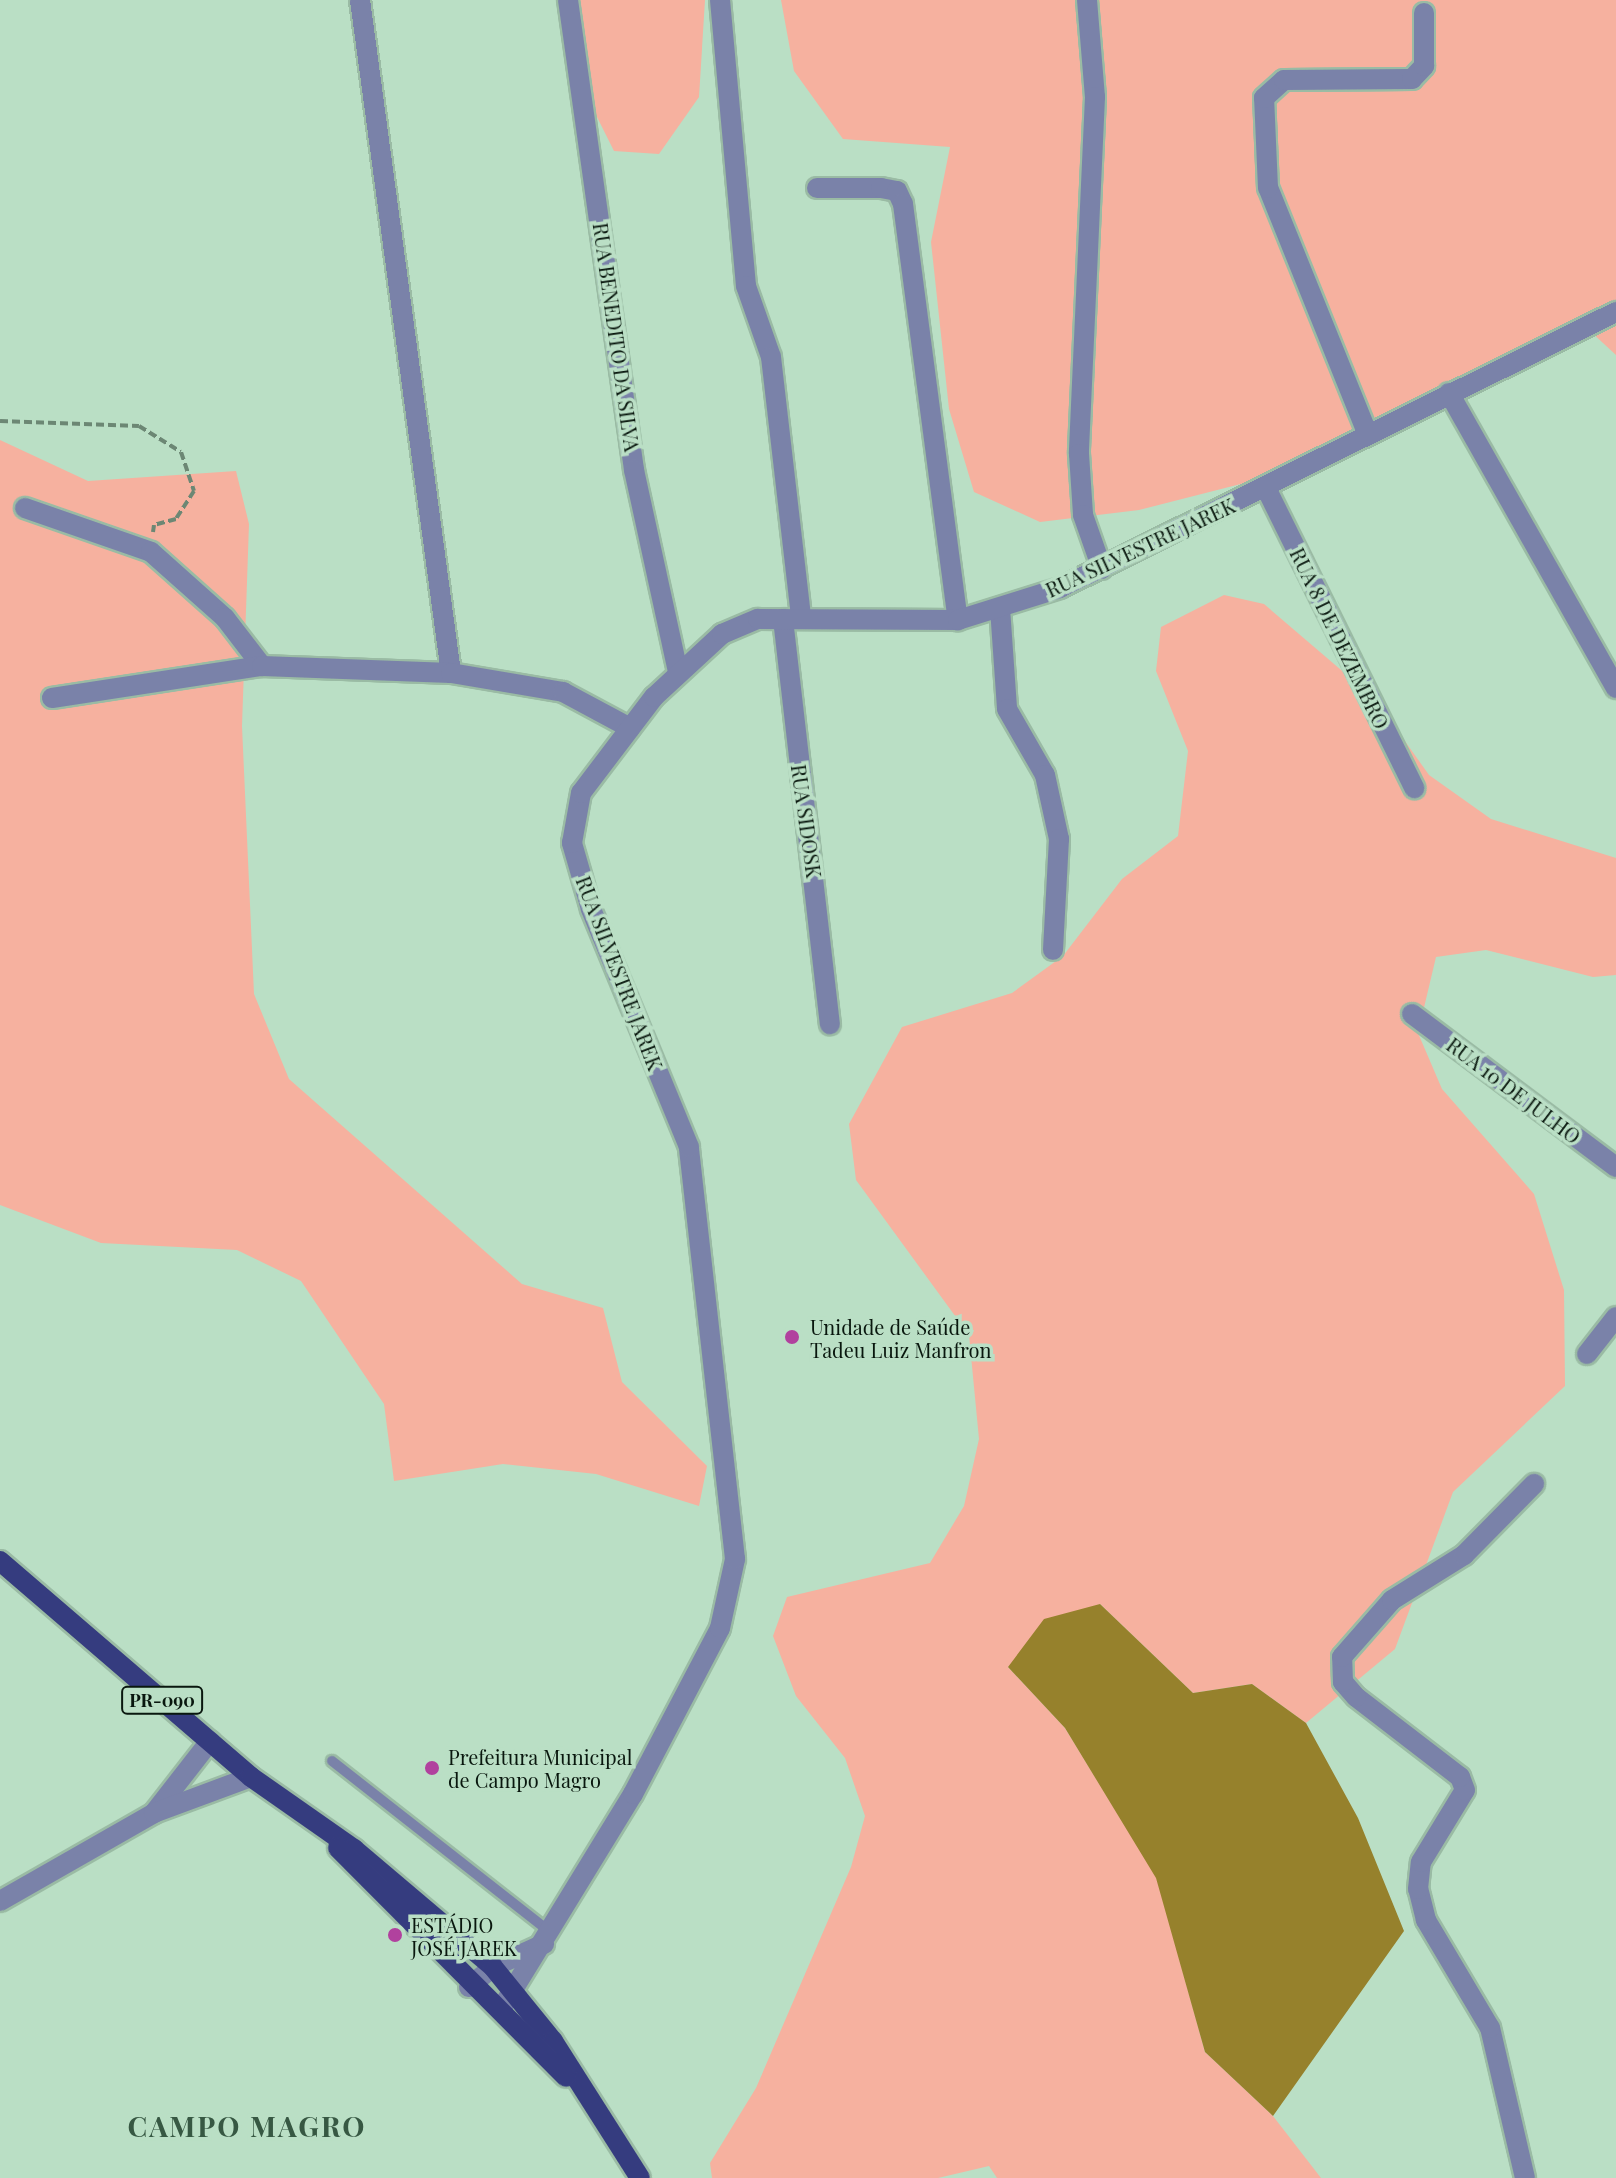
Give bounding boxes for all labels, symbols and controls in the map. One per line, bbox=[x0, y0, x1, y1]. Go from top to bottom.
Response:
street label: RUA BENEDITO DA SILVA bbox=[589, 221, 645, 453]
street label: RUA SILVESTRE JAREK bbox=[1042, 493, 1238, 601]
street label: RUA 8 DE DEZEMBRO bbox=[1286, 544, 1394, 732]
street label: RUA SIDOSK bbox=[787, 763, 827, 879]
street label: RUA SILVESTRE JAREK bbox=[572, 872, 668, 1074]
street label: RUA 10 DE JULHO bbox=[1442, 1032, 1586, 1148]
place label: Unidade de Saúde Tadeu Luiz Manfron bbox=[810, 1314, 991, 1361]
marker: Unidade de Saúde Tadeu Luiz Manfron bbox=[781, 1326, 803, 1348]
road number: PR-090 bbox=[120, 1686, 204, 1714]
place label: Prefeitura Municipal de Campo Magro bbox=[448, 1744, 633, 1791]
marker: Prefeitura Municipal de Campo Magro bbox=[423, 1759, 441, 1777]
place label: ESTÁDIO JOSÉ JAREK bbox=[411, 1912, 517, 1959]
marker: ESTÁDIO JOSÉ JAREK bbox=[386, 1926, 404, 1944]
district label: CAMPO MAGRO bbox=[128, 2109, 366, 2143]

